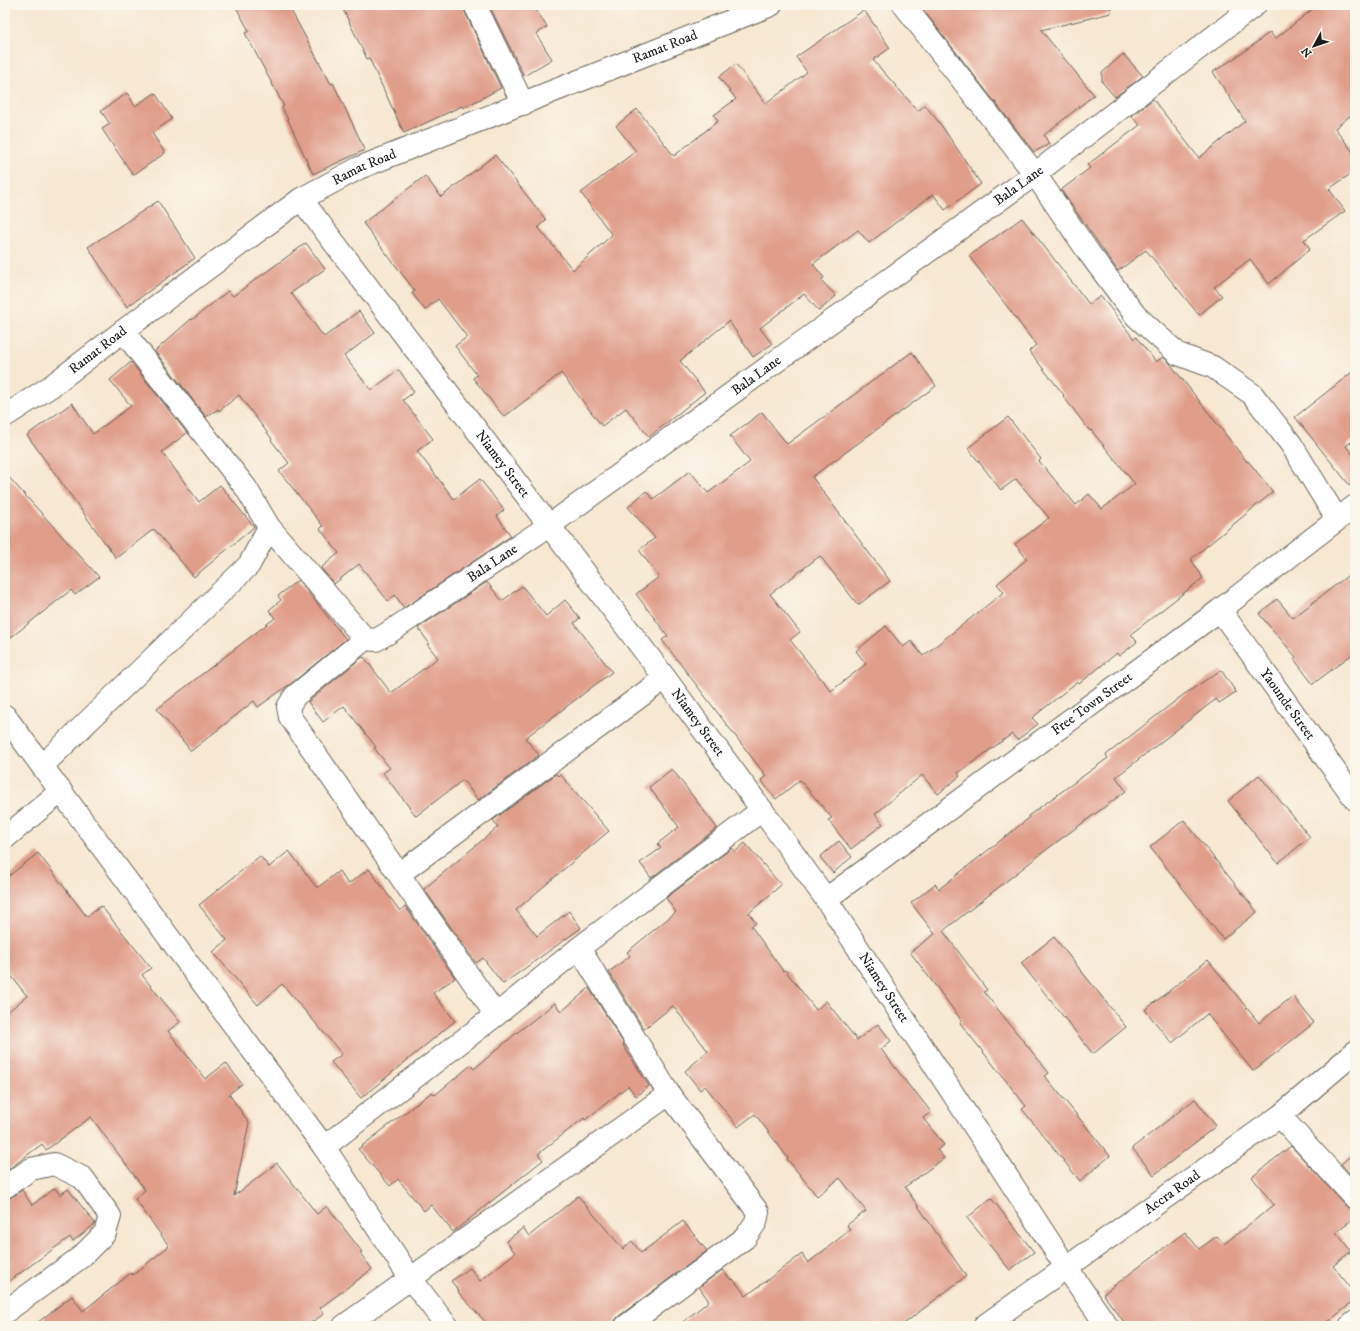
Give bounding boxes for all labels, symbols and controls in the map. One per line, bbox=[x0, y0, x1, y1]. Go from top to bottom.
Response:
street label: Ramat Road bbox=[630, 26, 700, 68]
north arrow bbox=[1294, 26, 1334, 66]
text: N bbox=[1299, 44, 1315, 60]
street label: Ramat Road bbox=[329, 145, 399, 190]
street label: Bala Lane bbox=[991, 161, 1048, 210]
street label: Ramat Road bbox=[65, 322, 131, 378]
street label: Bala Lane bbox=[728, 351, 785, 400]
street label: Niamey Street bbox=[471, 427, 534, 502]
street label: Bala Lane bbox=[464, 540, 521, 587]
street label: Yaounde Street bbox=[1256, 665, 1319, 744]
street label: Free Town Street bbox=[1048, 668, 1137, 739]
street label: Niamey Street bbox=[667, 685, 729, 761]
street label: Niamey Street bbox=[855, 949, 913, 1027]
street label: Accra Road bbox=[1141, 1166, 1204, 1218]

